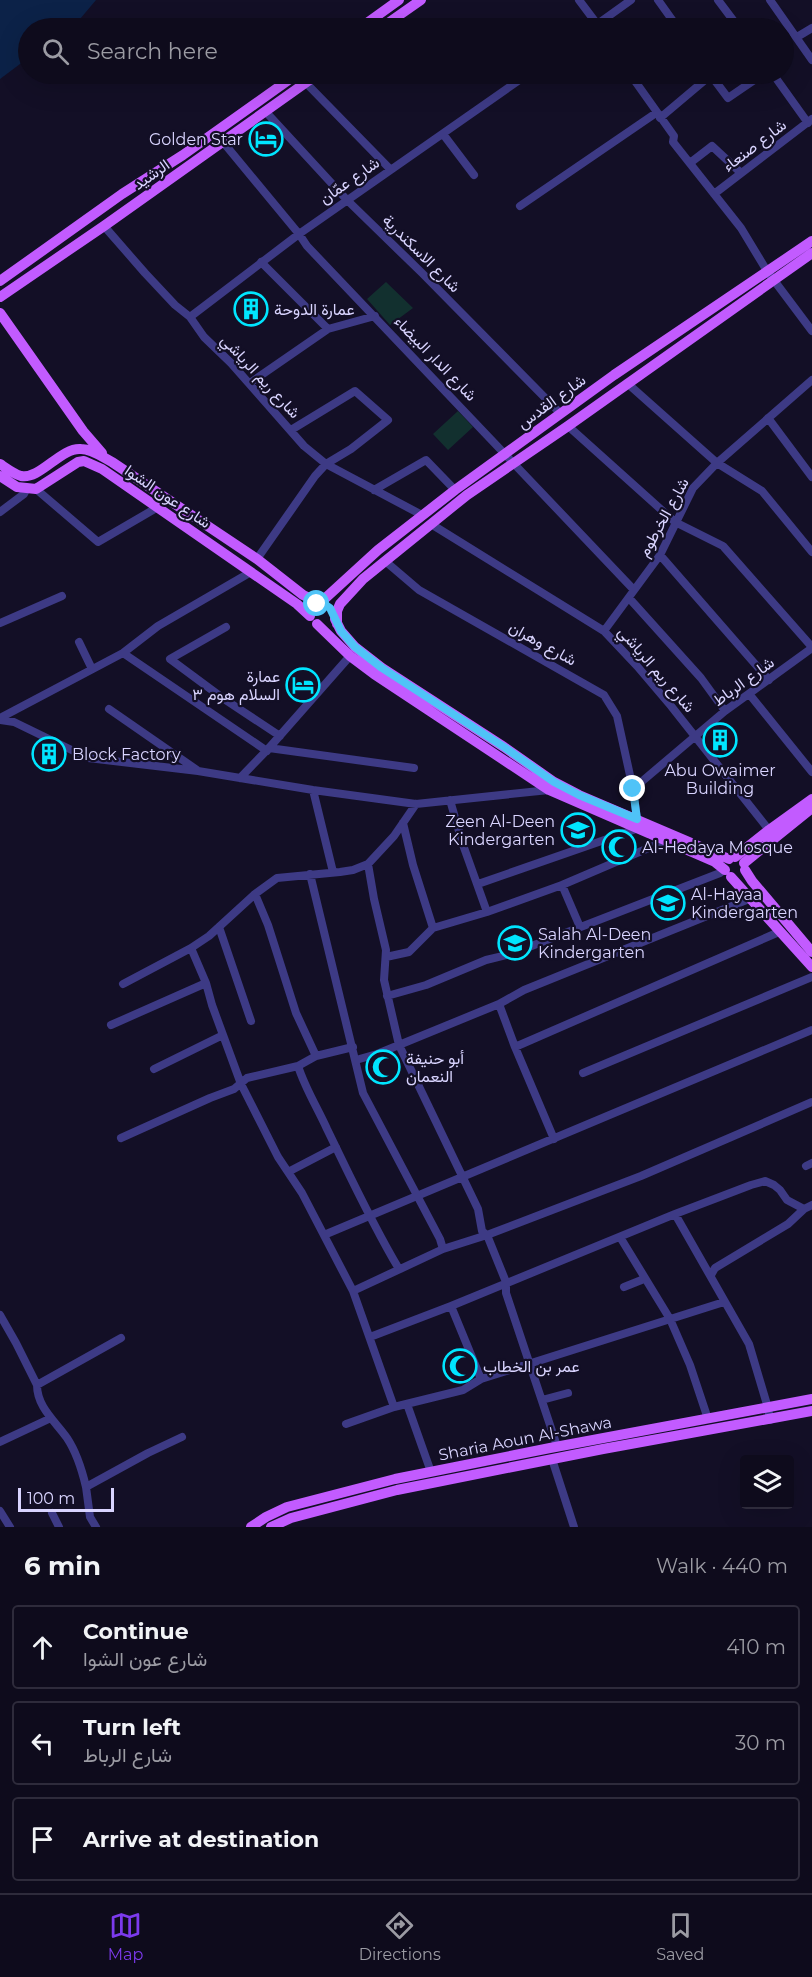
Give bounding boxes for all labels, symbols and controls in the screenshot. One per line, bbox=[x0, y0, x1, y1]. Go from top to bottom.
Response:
search box bbox=[18, 18, 794, 84]
icon: search bbox=[39, 35, 72, 68]
text: Search here bbox=[87, 38, 218, 65]
street label: شارع صنعاء bbox=[719, 115, 791, 177]
hotel icon: Golden Star bbox=[248, 121, 284, 157]
place label: Golden Star bbox=[149, 130, 243, 149]
street label: شارع عمّان bbox=[316, 153, 384, 210]
street label: الرشيد bbox=[129, 155, 174, 195]
street label: شارع الاسكندرية bbox=[377, 210, 465, 298]
building icon: عمارة الدوحة bbox=[233, 291, 269, 327]
place label: عمارة الدوحة bbox=[274, 300, 355, 320]
street label: شارع الدار البيضاء bbox=[389, 312, 481, 406]
street label: شارع ريم الرياشي bbox=[214, 330, 304, 425]
street label: شارع القدس bbox=[513, 370, 590, 434]
street label: شارع عون الشوا bbox=[120, 461, 214, 534]
street label: شارع الخرطوم bbox=[634, 474, 695, 561]
route start bbox=[303, 590, 329, 616]
street label: شارع وهران bbox=[505, 617, 580, 671]
street label: شارع ريم الرياشي bbox=[611, 622, 699, 719]
street label: شارع الرباط bbox=[709, 653, 779, 712]
place label: عمارة السلام هوم ٣ bbox=[192, 667, 280, 705]
hotel icon: عمارة السلام هوم ٣ bbox=[285, 667, 321, 703]
building icon: Abu Owaimer Building bbox=[702, 722, 738, 758]
building icon: Block Factory bbox=[31, 736, 67, 772]
place label: Block Factory bbox=[72, 745, 181, 764]
place label: Abu Owaimer Building bbox=[664, 761, 776, 798]
route end bbox=[619, 775, 645, 801]
place label: Zeen Al-Deen Kindergarten bbox=[445, 812, 555, 849]
school or university icon: Zeen Al-Deen Kindergarten bbox=[560, 812, 596, 848]
mosque icon: Al-Hedaya Mosque bbox=[601, 829, 637, 865]
place label: Al-Hedaya Mosque bbox=[642, 838, 793, 857]
school or university icon: Al-Hayaa Kindergarten bbox=[650, 885, 686, 921]
place label: Al-Hayaa Kindergarten bbox=[691, 885, 798, 922]
school or university icon: Salah Al-Deen Kindergarten bbox=[497, 925, 533, 961]
place label: Salah Al-Deen Kindergarten bbox=[538, 925, 651, 962]
mosque icon: أبو حنيفة النعمان bbox=[365, 1049, 401, 1085]
place label: أبو حنيفة النعمان bbox=[406, 1049, 464, 1086]
mosque icon: عمر بن الخطاب bbox=[442, 1348, 478, 1384]
place label: عمر بن الخطاب bbox=[483, 1357, 580, 1377]
street label: Sharia Aoun Al-Shawa bbox=[437, 1412, 613, 1465]
map controls bbox=[740, 1455, 794, 1509]
button: layers bbox=[740, 1455, 794, 1509]
scale bar bbox=[18, 1485, 114, 1512]
text: 100 m bbox=[27, 1489, 75, 1508]
text: 6 min bbox=[24, 1550, 101, 1582]
text: Walk · 440 m bbox=[656, 1554, 788, 1578]
text: Continue bbox=[83, 1618, 189, 1645]
icon: ahead bbox=[26, 1631, 59, 1664]
text: 410 m bbox=[726, 1635, 786, 1659]
text: شارع عون الشوا bbox=[83, 1647, 207, 1671]
text: Turn left bbox=[83, 1714, 181, 1741]
icon: left bbox=[26, 1727, 59, 1760]
text: 30 m bbox=[735, 1731, 786, 1755]
text: شارع الرباط bbox=[83, 1743, 172, 1767]
icon: arrive bbox=[26, 1823, 59, 1856]
text: Arrive at destination bbox=[83, 1826, 319, 1853]
tab: Map bbox=[108, 1909, 143, 1964]
tab: Directions bbox=[359, 1909, 441, 1964]
tab: Saved bbox=[656, 1909, 704, 1964]

